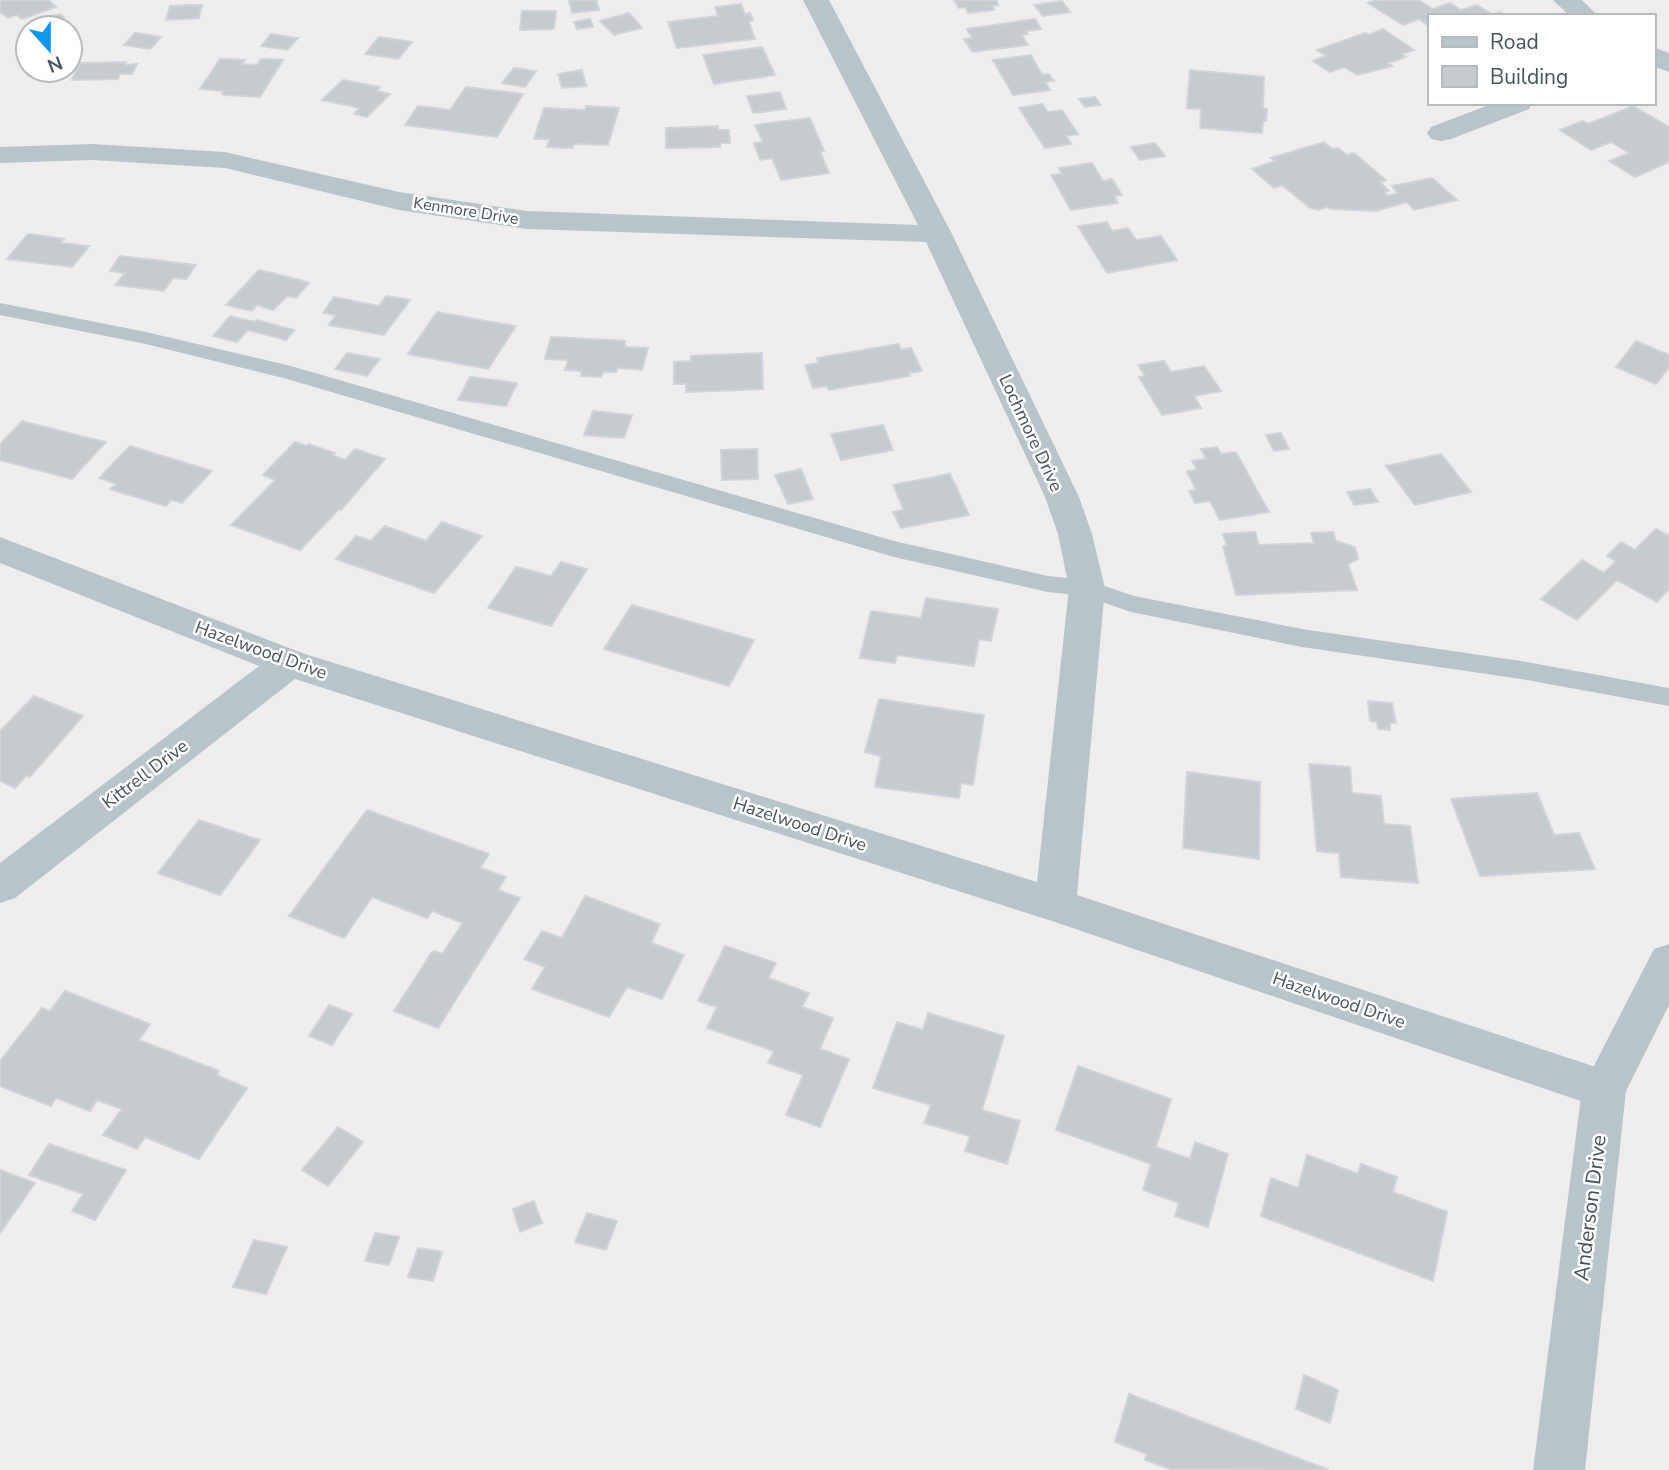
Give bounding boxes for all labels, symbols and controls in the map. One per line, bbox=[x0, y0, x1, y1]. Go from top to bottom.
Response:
north arrow bbox=[14, 14, 84, 84]
legend bbox=[1428, 14, 1655, 105]
text: Road bbox=[1490, 28, 1539, 56]
text: N bbox=[43, 49, 66, 79]
text: Building bbox=[1490, 63, 1568, 91]
street label: Kenmore Drive bbox=[412, 192, 520, 230]
street label: Lochmore Drive bbox=[993, 370, 1069, 496]
street label: Hazelwood Drive bbox=[192, 615, 330, 685]
street label: Kittrell Drive bbox=[97, 734, 193, 814]
street label: Hazelwood Drive bbox=[730, 791, 870, 857]
street label: Hazelwood Drive bbox=[1269, 966, 1409, 1034]
street label: Anderson Drive bbox=[1567, 1133, 1613, 1283]

